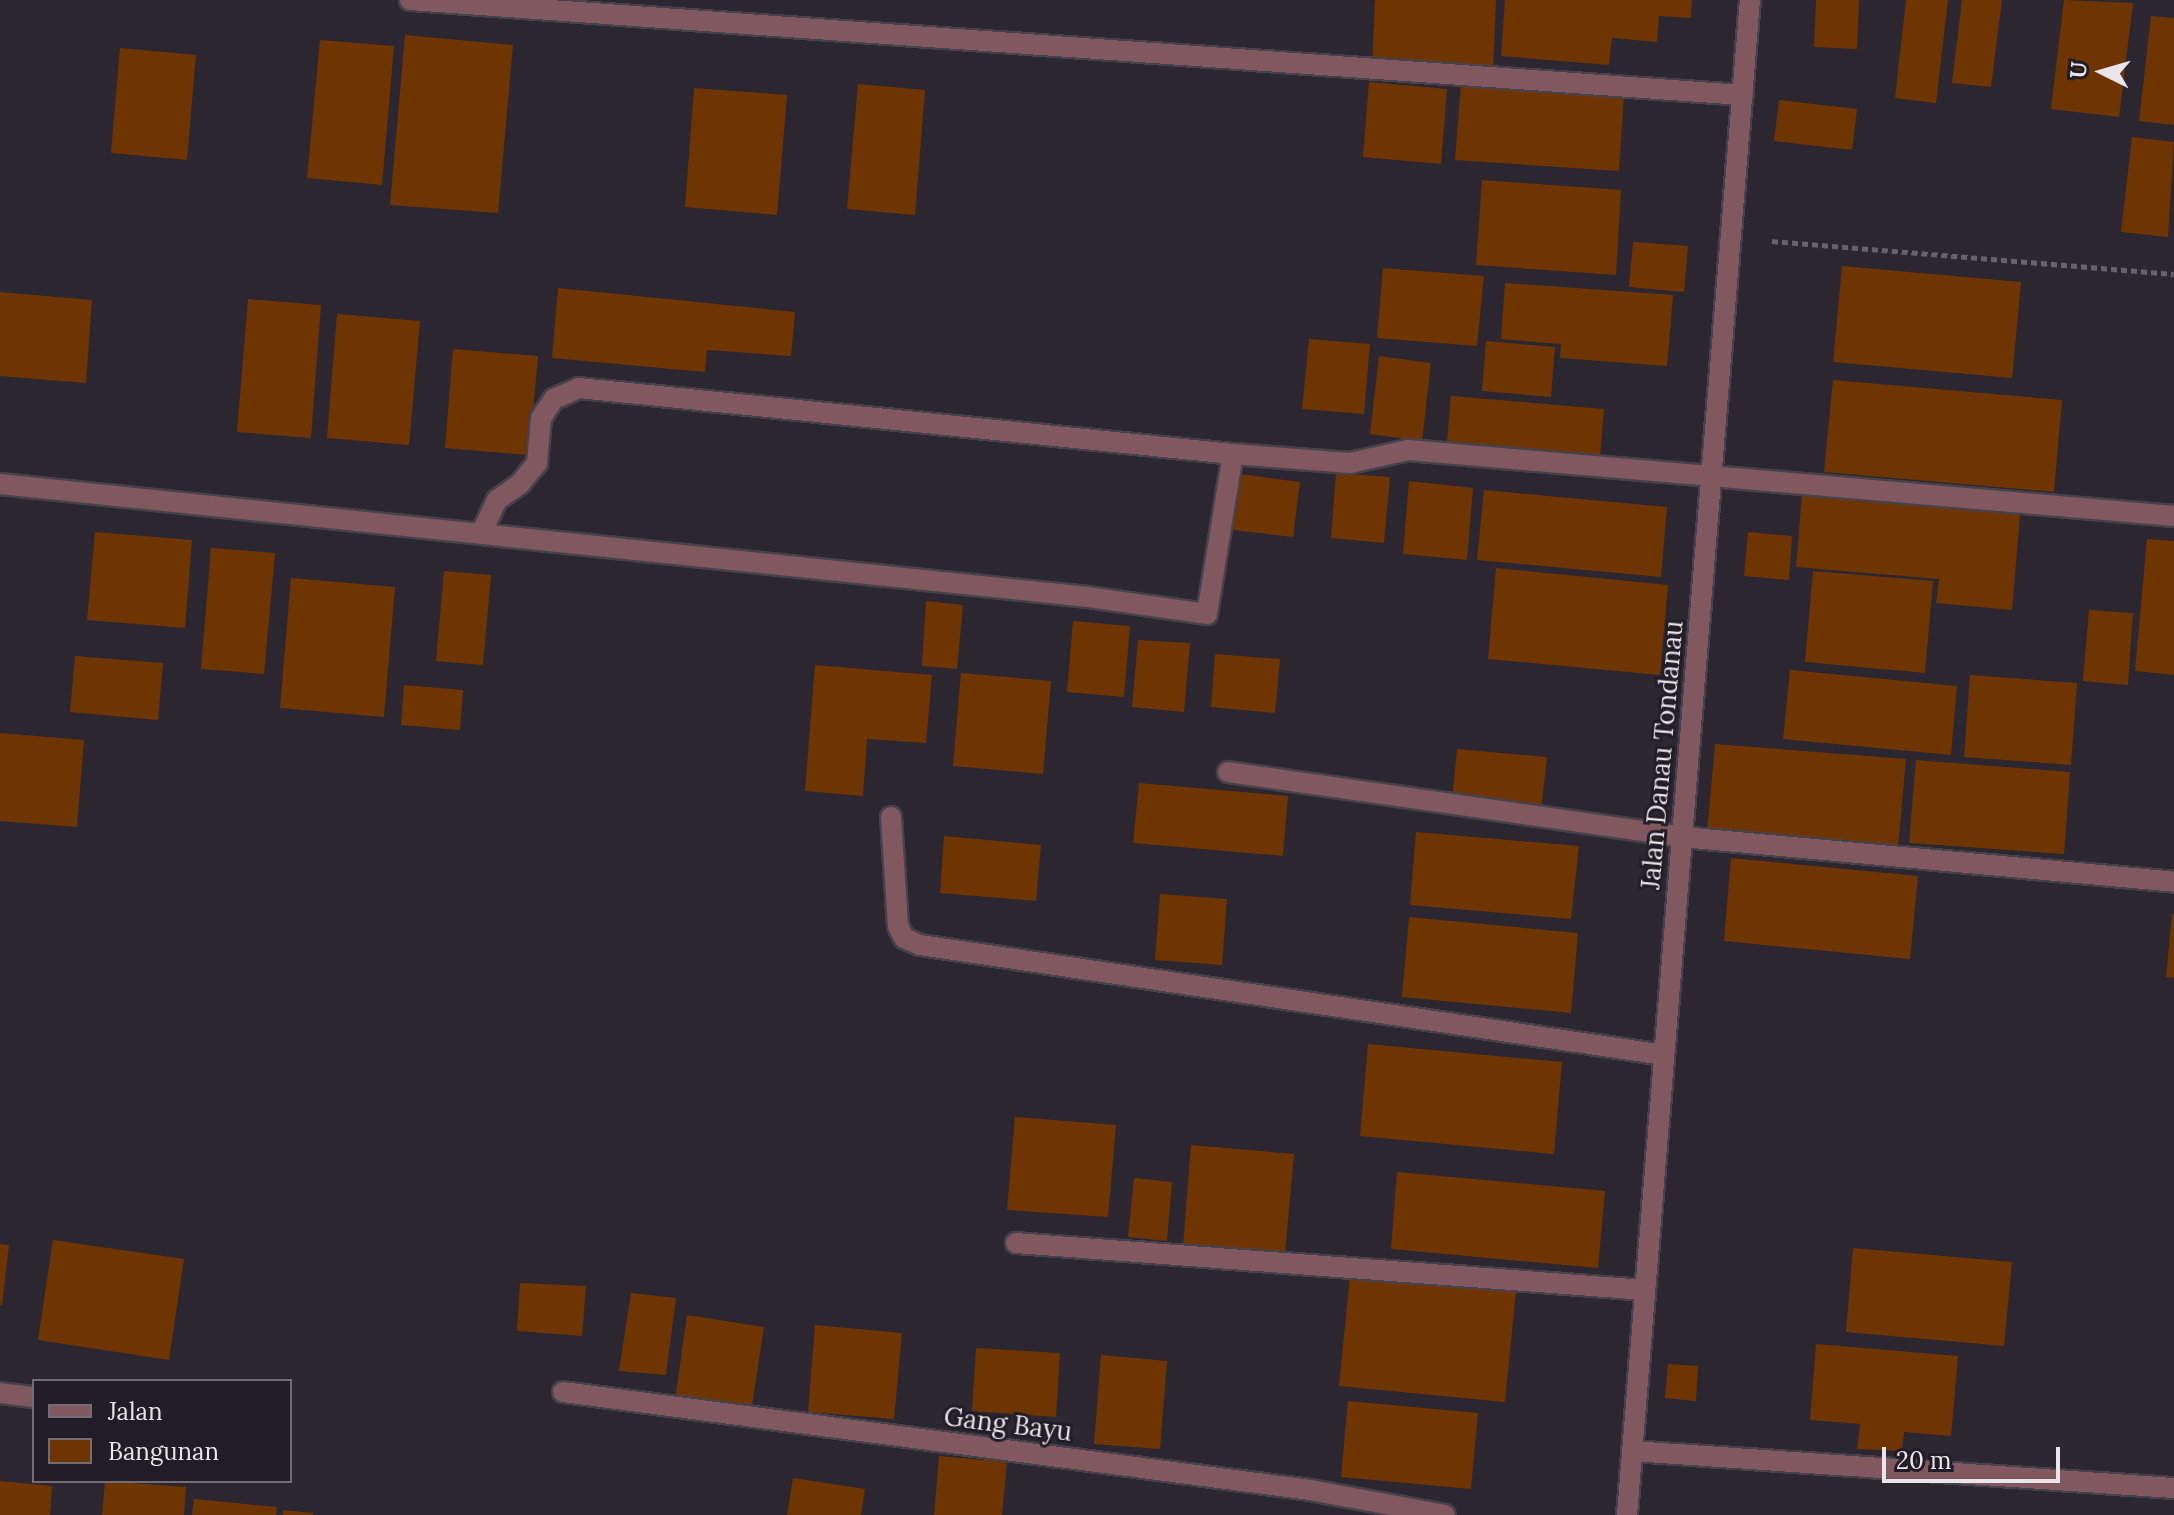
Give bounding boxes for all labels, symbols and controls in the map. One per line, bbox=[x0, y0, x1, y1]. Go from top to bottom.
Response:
north arrow bbox=[2062, 32, 2142, 112]
text: U bbox=[2063, 60, 2093, 79]
street label: Jalan Danau Tondanau bbox=[1635, 619, 1689, 891]
legend bbox=[32, 1379, 292, 1483]
text: Jalan bbox=[108, 1396, 162, 1427]
street label: Gang Bayu bbox=[942, 1401, 1074, 1447]
scale bar bbox=[1886, 1431, 2064, 1481]
text: Bangunan bbox=[108, 1436, 219, 1467]
text: 20 m bbox=[1896, 1445, 1952, 1476]

